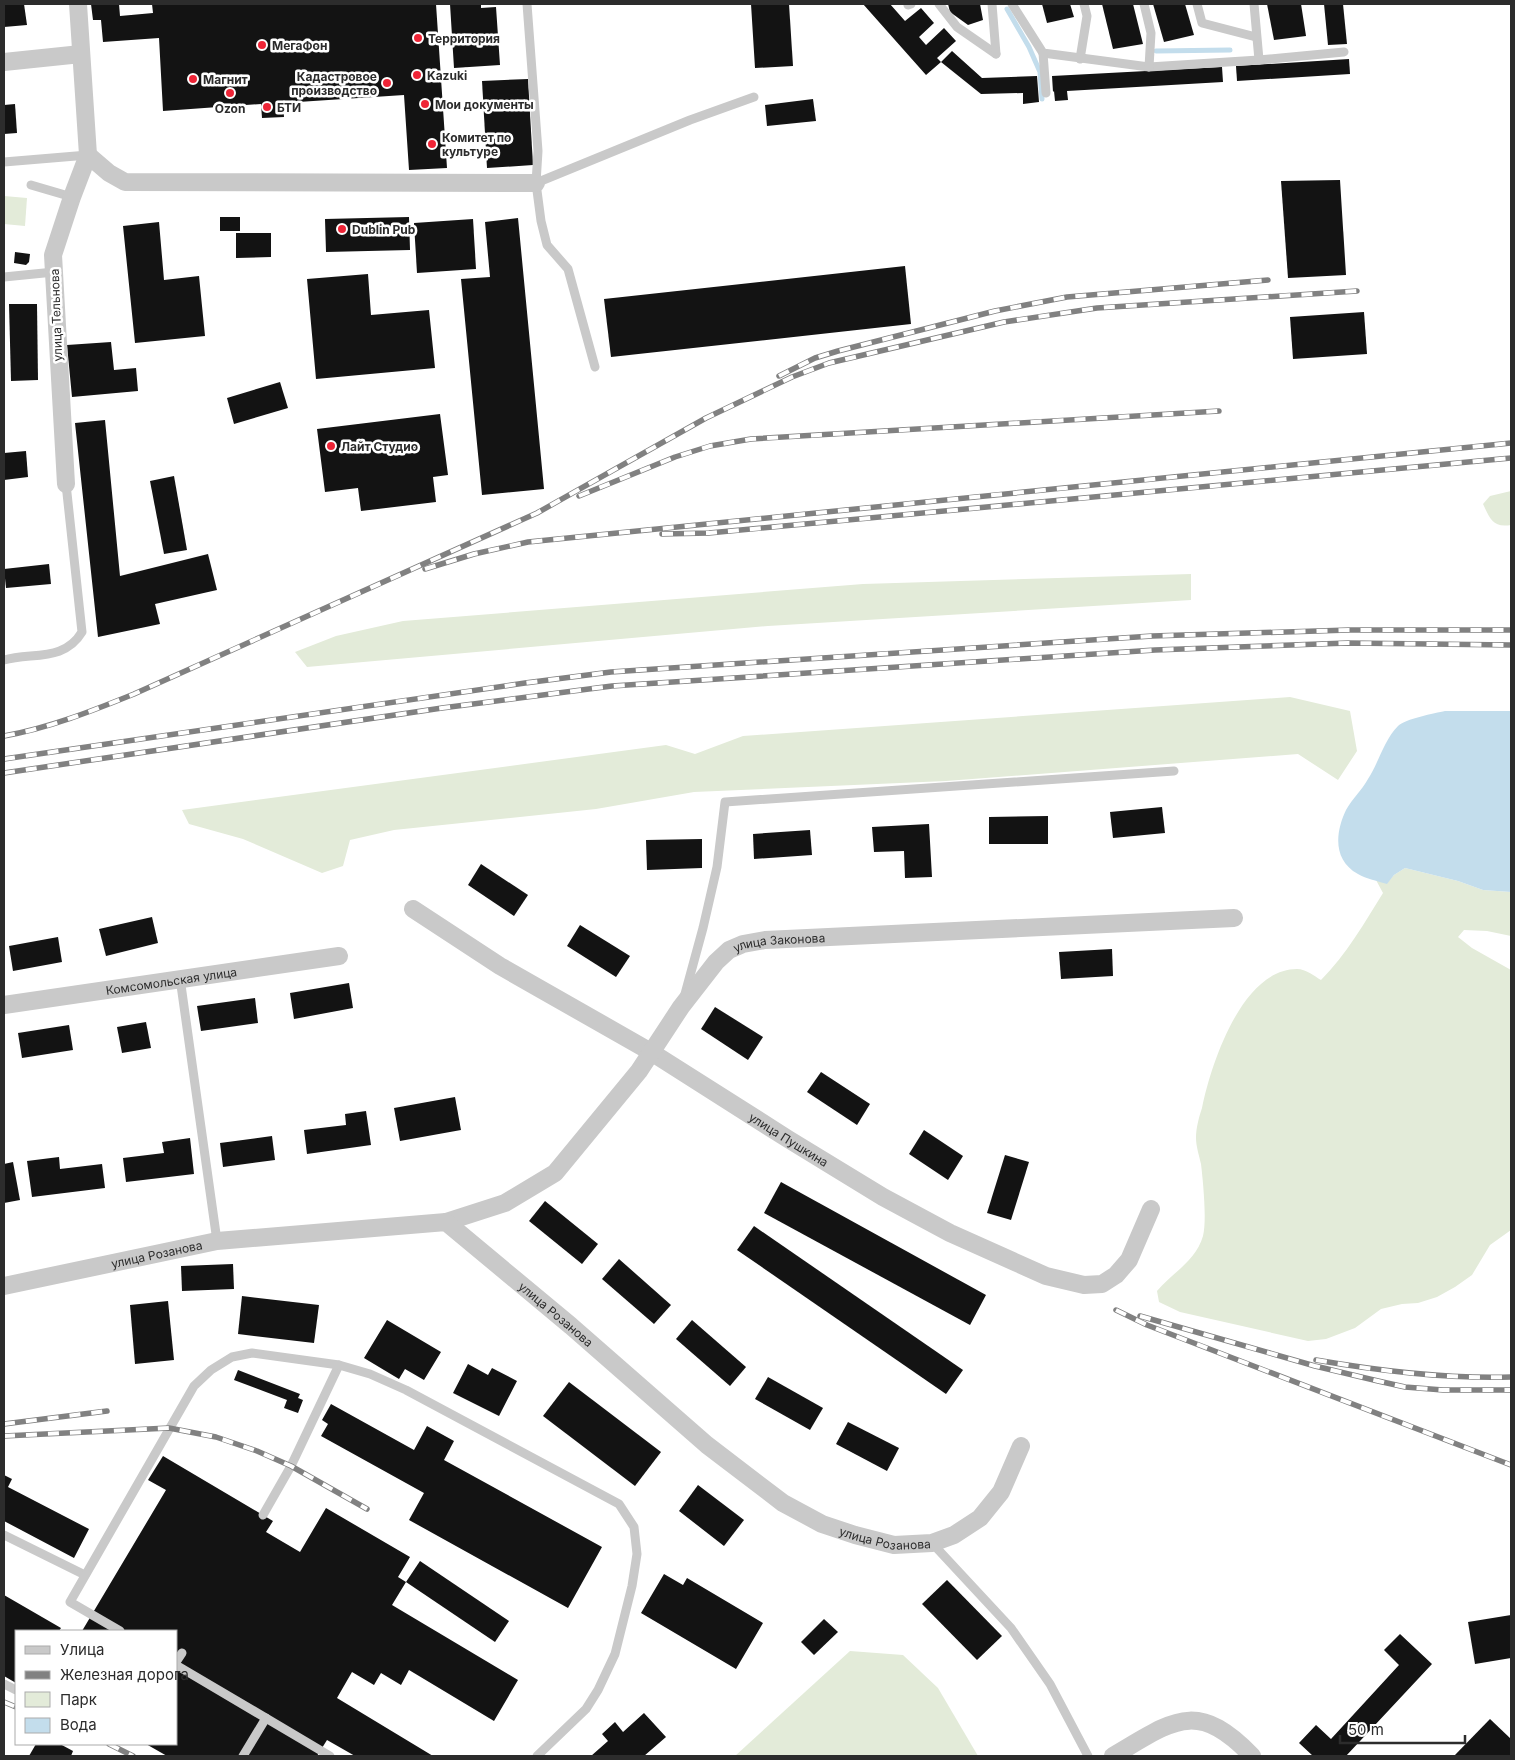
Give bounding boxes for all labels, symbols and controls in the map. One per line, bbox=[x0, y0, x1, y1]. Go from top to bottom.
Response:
place label: Территория bbox=[428, 31, 500, 46]
marker: Территория bbox=[412, 32, 424, 44]
place label: МегаФон bbox=[272, 38, 327, 53]
marker: МегаФон bbox=[256, 39, 268, 51]
place label: Kazuki bbox=[427, 68, 467, 83]
place label: Кадастровое производство bbox=[291, 69, 377, 98]
marker: Kazuki bbox=[411, 69, 423, 81]
place label: Магнит bbox=[203, 72, 248, 87]
marker: Магнит bbox=[187, 73, 199, 85]
marker: Кадастровое производство bbox=[381, 77, 393, 89]
marker: Ozon bbox=[224, 87, 236, 99]
place label: Мои документы bbox=[435, 97, 534, 112]
marker: Мои документы bbox=[419, 98, 431, 110]
place label: БТИ bbox=[277, 100, 301, 115]
place label: Ozon bbox=[215, 101, 245, 116]
marker: БТИ bbox=[261, 101, 273, 113]
place label: Комитет по культуре bbox=[442, 130, 511, 159]
marker: Комитет по культуре bbox=[426, 138, 438, 150]
place label: Dublin Pub bbox=[352, 222, 416, 237]
marker: Dublin Pub bbox=[336, 223, 348, 235]
street label: улица Тельнова bbox=[47, 268, 65, 362]
place label: Лайт Студио bbox=[341, 439, 418, 454]
marker: Лайт Студио bbox=[325, 440, 337, 452]
street label: улица Законова bbox=[730, 930, 825, 955]
street label: Комсомольская улица bbox=[105, 964, 238, 998]
street label: улица Пушкина bbox=[747, 1109, 831, 1169]
street label: улица Розанова bbox=[110, 1237, 204, 1271]
street label: улица Розанова bbox=[516, 1278, 597, 1350]
street label: улица Розанова bbox=[838, 1523, 931, 1553]
legend bbox=[15, 1630, 178, 1745]
text: Улица bbox=[60, 1640, 104, 1659]
text: Железная дорога bbox=[60, 1665, 189, 1684]
text: Парк bbox=[60, 1690, 97, 1709]
scale bar bbox=[1340, 1712, 1465, 1744]
text: Вода bbox=[60, 1715, 97, 1734]
text: 50 m bbox=[1348, 1720, 1384, 1739]

